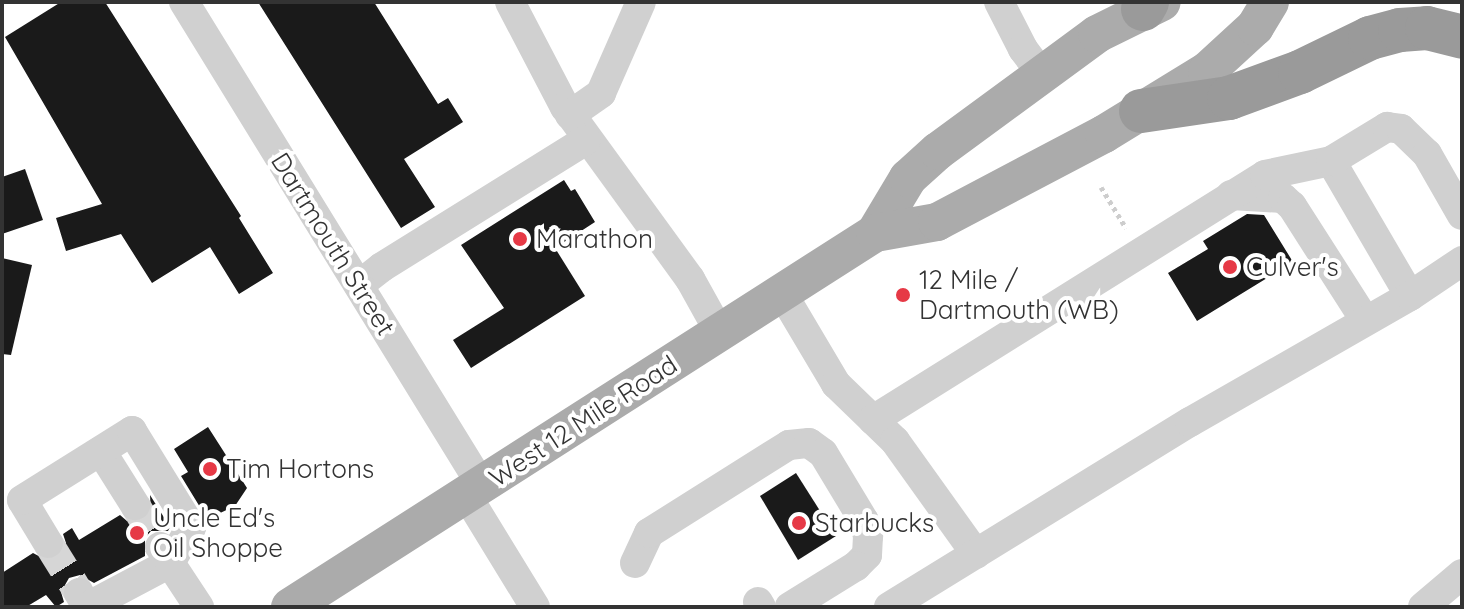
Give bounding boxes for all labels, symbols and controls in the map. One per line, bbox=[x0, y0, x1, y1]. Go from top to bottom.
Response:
street label: Dartmouth Street bbox=[264, 147, 402, 341]
place label: Marathon bbox=[536, 223, 653, 255]
marker: Marathon bbox=[511, 230, 529, 248]
place label: Culver's bbox=[1246, 251, 1339, 283]
marker: Culver's bbox=[1221, 258, 1239, 276]
place label: 12 Mile / Dartmouth (WB) bbox=[919, 264, 1119, 326]
marker: 12 Mile / Dartmouth (WB) bbox=[894, 286, 912, 304]
street label: West 12 Mile Road bbox=[483, 349, 683, 493]
place label: Tim Hortons bbox=[226, 453, 374, 485]
marker: Tim Hortons bbox=[201, 460, 219, 478]
place label: Uncle Ed's Oil Shoppe bbox=[153, 502, 283, 564]
place label: Starbucks bbox=[815, 507, 934, 539]
marker: Starbucks bbox=[790, 514, 808, 532]
marker: Uncle Ed's Oil Shoppe bbox=[128, 524, 146, 542]

